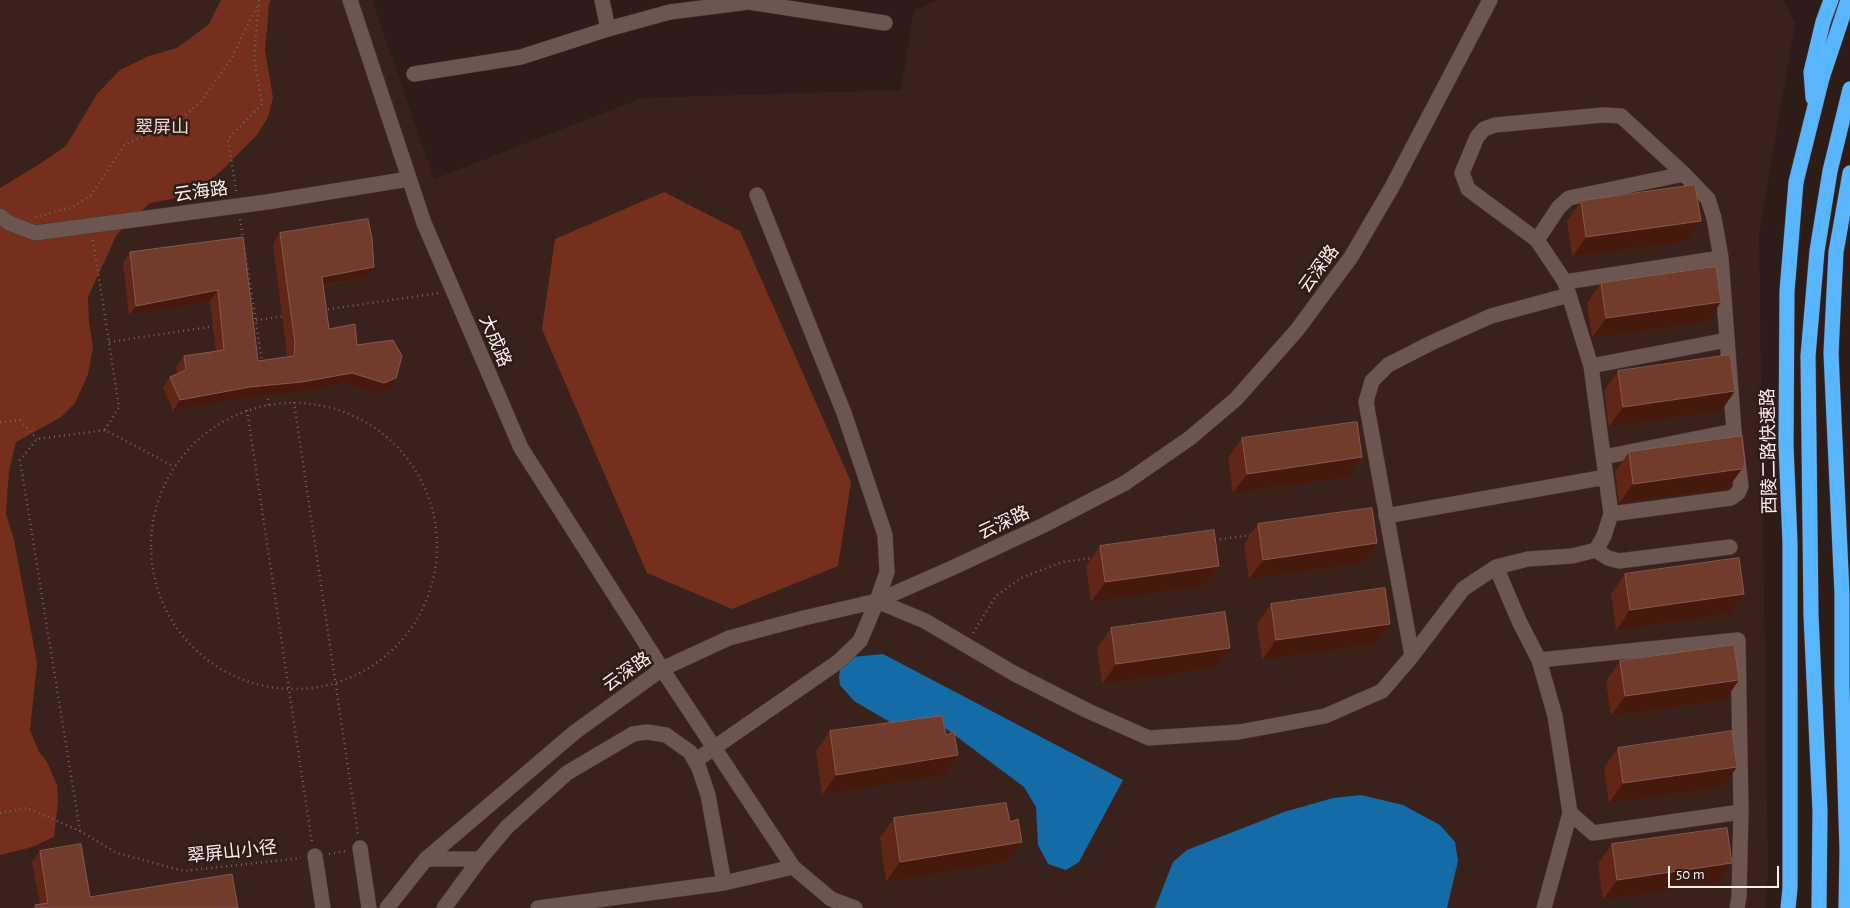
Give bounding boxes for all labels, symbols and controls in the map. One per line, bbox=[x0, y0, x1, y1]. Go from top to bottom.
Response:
park label: 翠屏山 bbox=[135, 117, 189, 139]
street label: 云海路 bbox=[173, 178, 229, 206]
street label: 云深路 bbox=[1294, 241, 1344, 297]
street label: 大成路 bbox=[475, 312, 515, 370]
street label: 西陵二路快速路 bbox=[1757, 388, 1781, 514]
street label: 云深路 bbox=[975, 502, 1033, 544]
street label: 云深路 bbox=[599, 648, 655, 696]
street label: 翠屏山小径 bbox=[186, 837, 278, 867]
scale bar bbox=[1670, 856, 1781, 888]
text: 50 m bbox=[1676, 867, 1705, 882]

